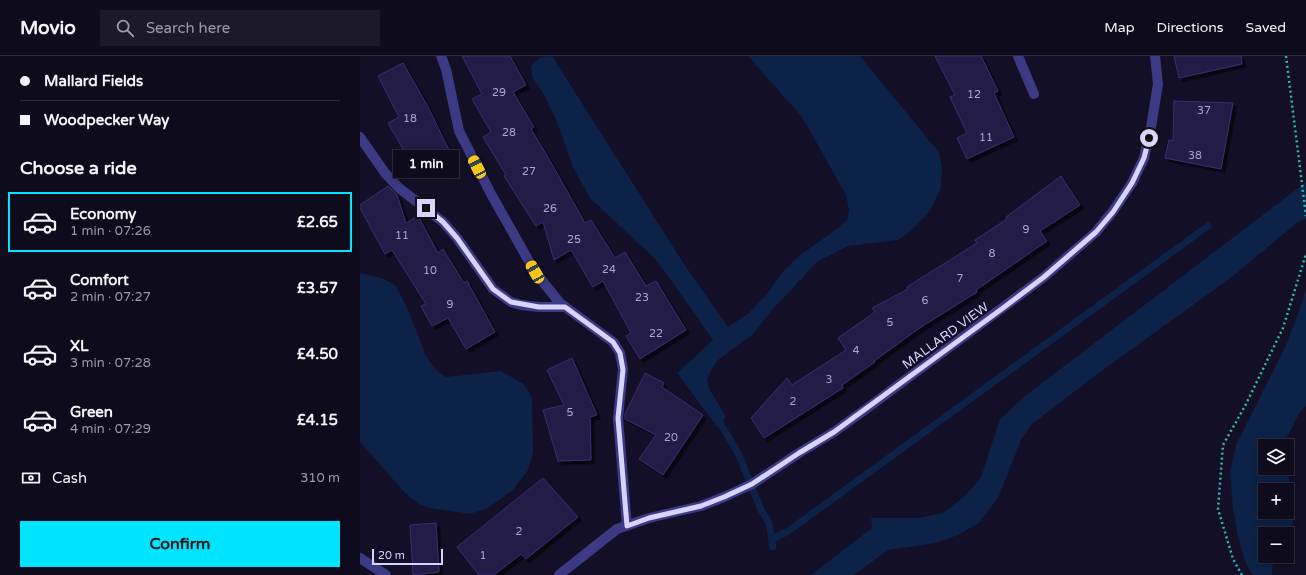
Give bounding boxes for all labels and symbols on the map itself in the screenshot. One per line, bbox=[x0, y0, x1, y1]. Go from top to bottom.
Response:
house number: 29 bbox=[492, 86, 506, 99]
house number: 12 bbox=[967, 88, 981, 101]
house number: 37 bbox=[1197, 104, 1211, 117]
house number: 18 bbox=[403, 112, 417, 125]
house number: 28 bbox=[502, 126, 516, 139]
route start bbox=[1140, 129, 1158, 147]
house number: 11 bbox=[979, 131, 993, 144]
house number: 38 bbox=[1188, 149, 1202, 162]
callout: 1 min bbox=[393, 150, 459, 178]
car bbox=[466, 154, 488, 180]
house number: 27 bbox=[522, 165, 536, 178]
route end bbox=[417, 199, 435, 217]
house number: 26 bbox=[543, 202, 557, 215]
house number: 9 bbox=[1023, 223, 1030, 236]
house number: 11 bbox=[395, 229, 409, 242]
house number: 25 bbox=[567, 233, 581, 246]
house number: 8 bbox=[989, 247, 996, 260]
car bbox=[524, 259, 546, 285]
house number: 24 bbox=[602, 263, 616, 276]
house number: 10 bbox=[423, 264, 437, 277]
house number: 7 bbox=[957, 272, 964, 285]
house number: 23 bbox=[635, 291, 649, 304]
house number: 6 bbox=[922, 294, 929, 307]
house number: 9 bbox=[447, 298, 454, 311]
street label: MALLARD VIEW bbox=[899, 299, 992, 373]
house number: 5 bbox=[887, 316, 894, 329]
house number: 22 bbox=[649, 327, 663, 340]
house number: 4 bbox=[853, 344, 860, 357]
house number: 3 bbox=[826, 373, 833, 386]
house number: 2 bbox=[790, 395, 797, 408]
house number: 5 bbox=[567, 406, 574, 419]
house number: 20 bbox=[664, 431, 678, 444]
house number: 2 bbox=[516, 525, 523, 538]
scale bar bbox=[372, 547, 443, 566]
house number: 1 bbox=[480, 549, 486, 562]

